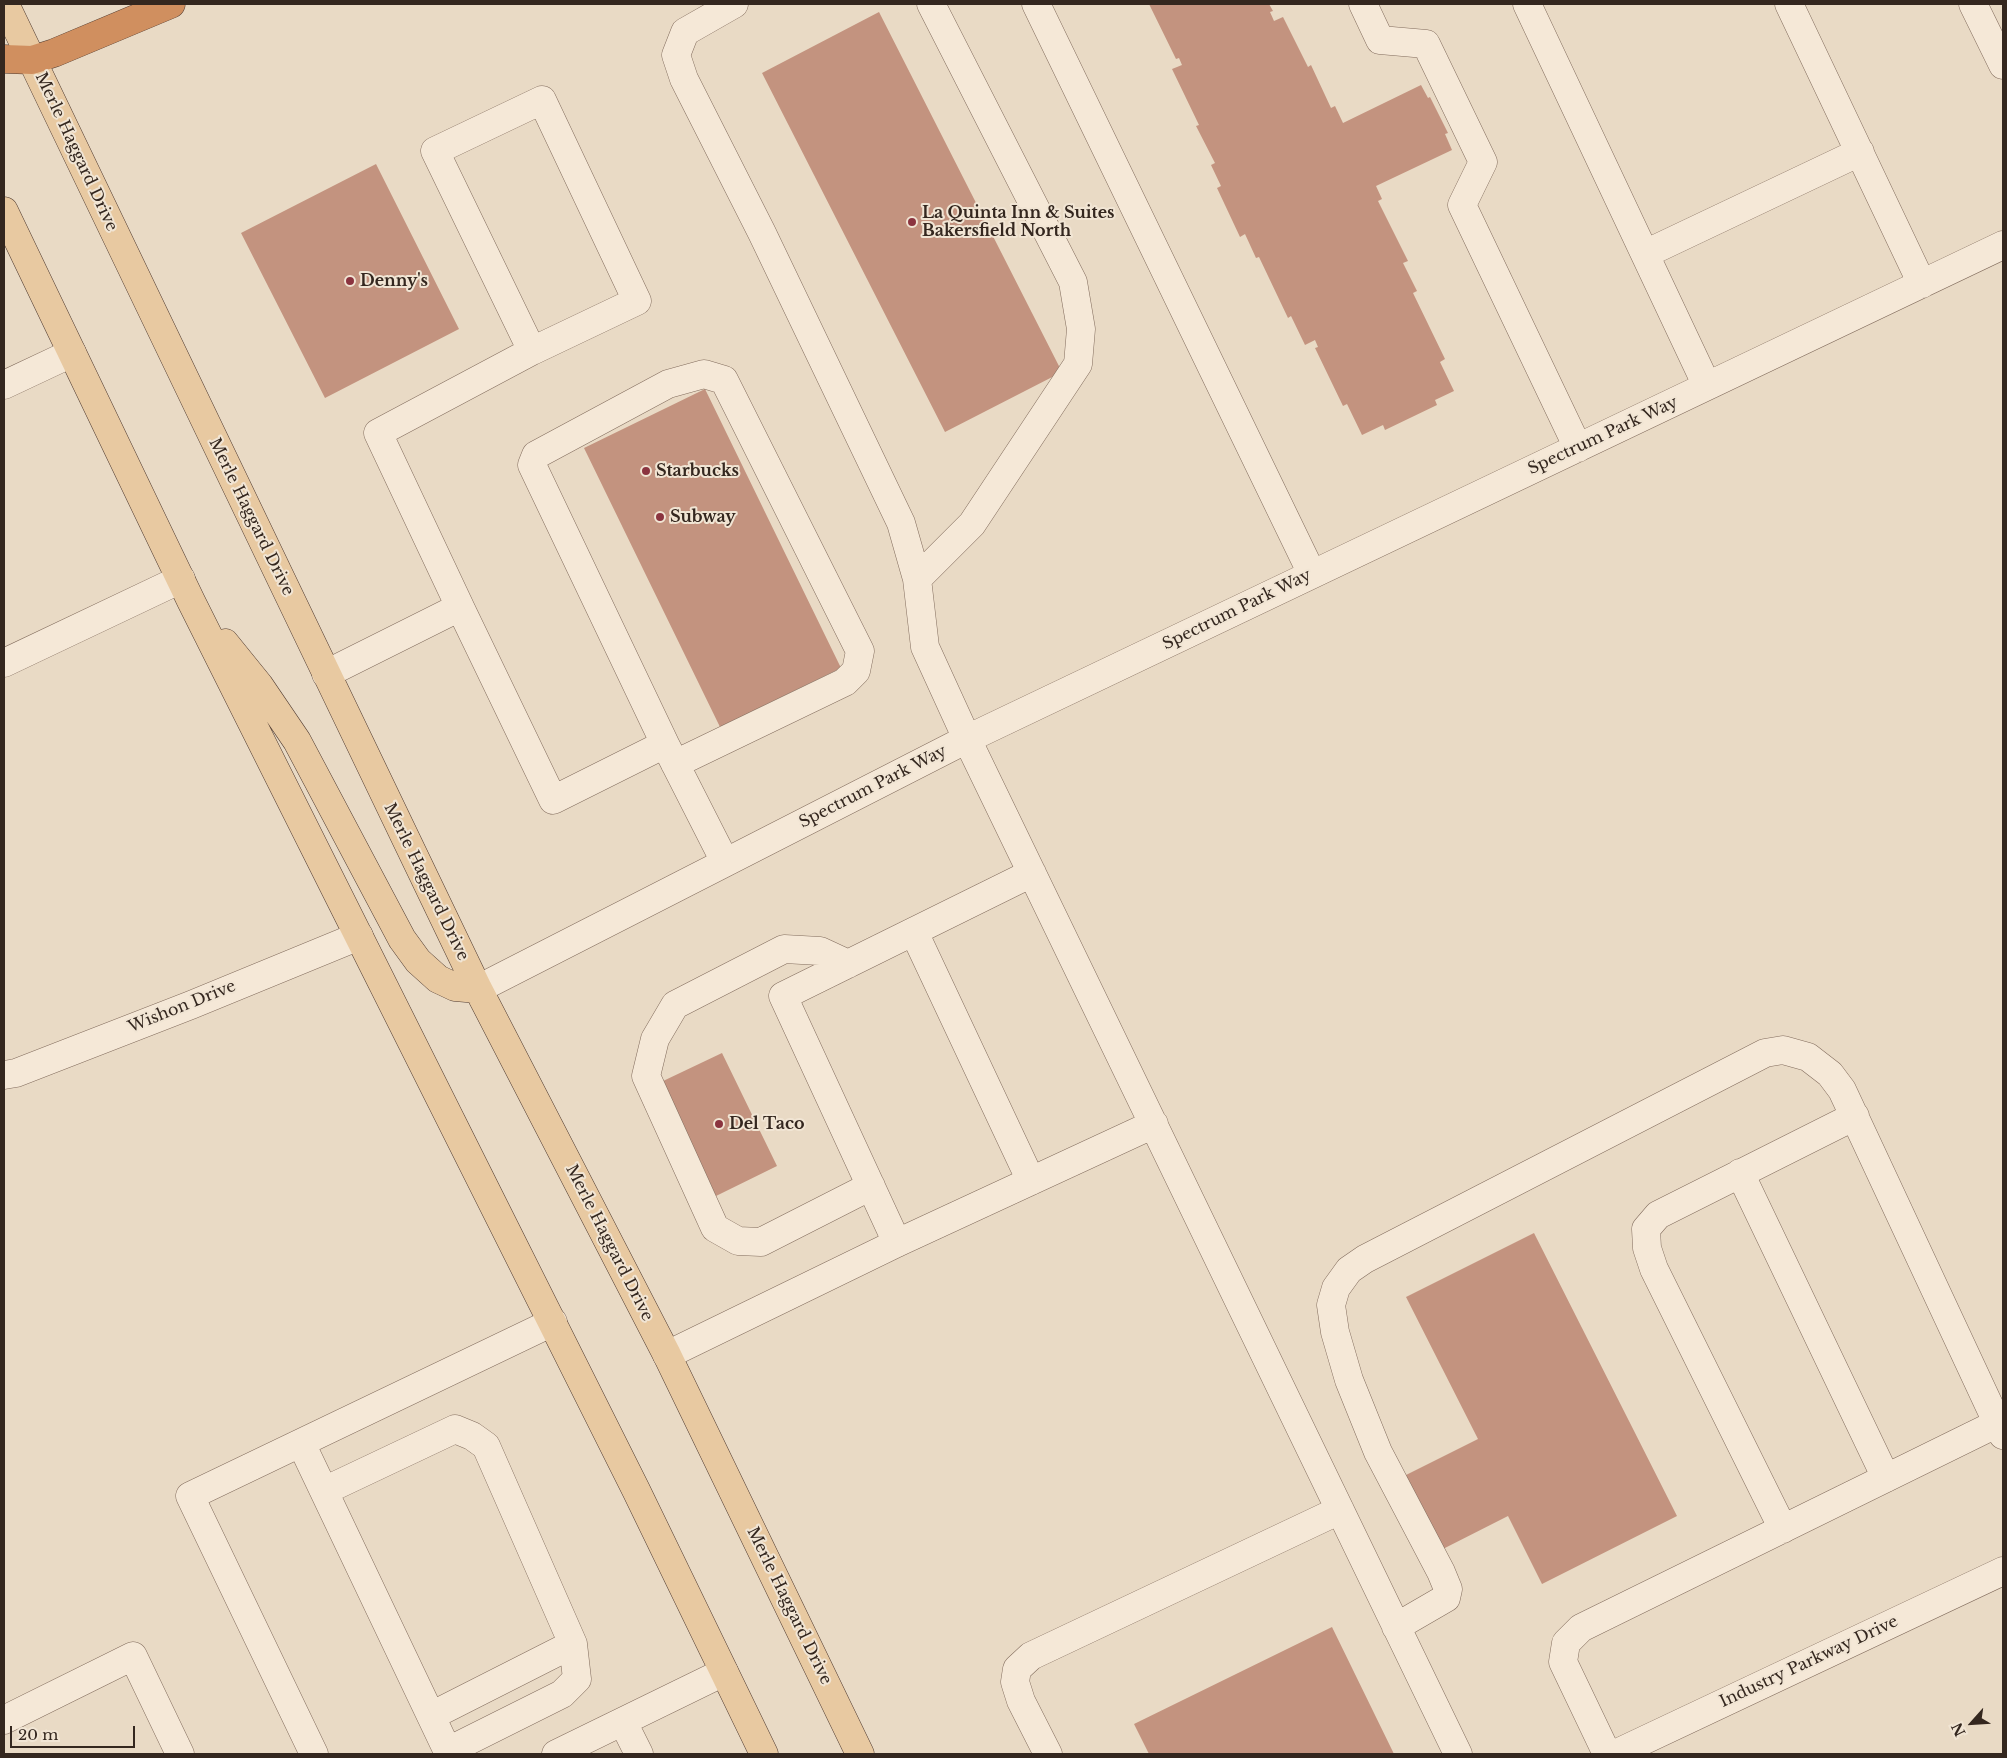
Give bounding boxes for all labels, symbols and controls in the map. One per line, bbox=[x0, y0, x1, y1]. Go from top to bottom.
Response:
street label: Merle Haggard Drive bbox=[31, 70, 121, 234]
place label: La Quinta Inn & Suites Bakersfield North bbox=[922, 203, 1114, 241]
marker: La Quinta Inn & Suites Bakersfield North bbox=[906, 216, 918, 228]
place label: Denny's bbox=[360, 271, 428, 291]
marker: Denny's bbox=[344, 275, 356, 287]
street label: Spectrum Park Way bbox=[1525, 393, 1681, 479]
street label: Merle Haggard Drive bbox=[204, 435, 298, 599]
place label: Starbucks bbox=[656, 461, 739, 481]
marker: Starbucks bbox=[640, 465, 652, 477]
place label: Subway bbox=[670, 507, 736, 527]
marker: Subway bbox=[654, 511, 666, 523]
street label: Spectrum Park Way bbox=[1160, 566, 1314, 654]
street label: Spectrum Park Way bbox=[796, 741, 950, 833]
street label: Merle Haggard Drive bbox=[379, 800, 473, 964]
street label: Wishon Drive bbox=[125, 977, 239, 1037]
place label: Del Taco bbox=[729, 1114, 804, 1134]
marker: Del Taco bbox=[713, 1118, 725, 1130]
street label: Merle Haggard Drive bbox=[561, 1162, 657, 1324]
street label: Merle Haggard Drive bbox=[742, 1524, 836, 1688]
street label: Industry Parkway Drive bbox=[1717, 1612, 1901, 1712]
north arrow bbox=[1947, 1698, 1997, 1748]
scale bar bbox=[12, 1716, 138, 1748]
text: N bbox=[1948, 1720, 1969, 1739]
text: 20 m bbox=[18, 1725, 58, 1744]

